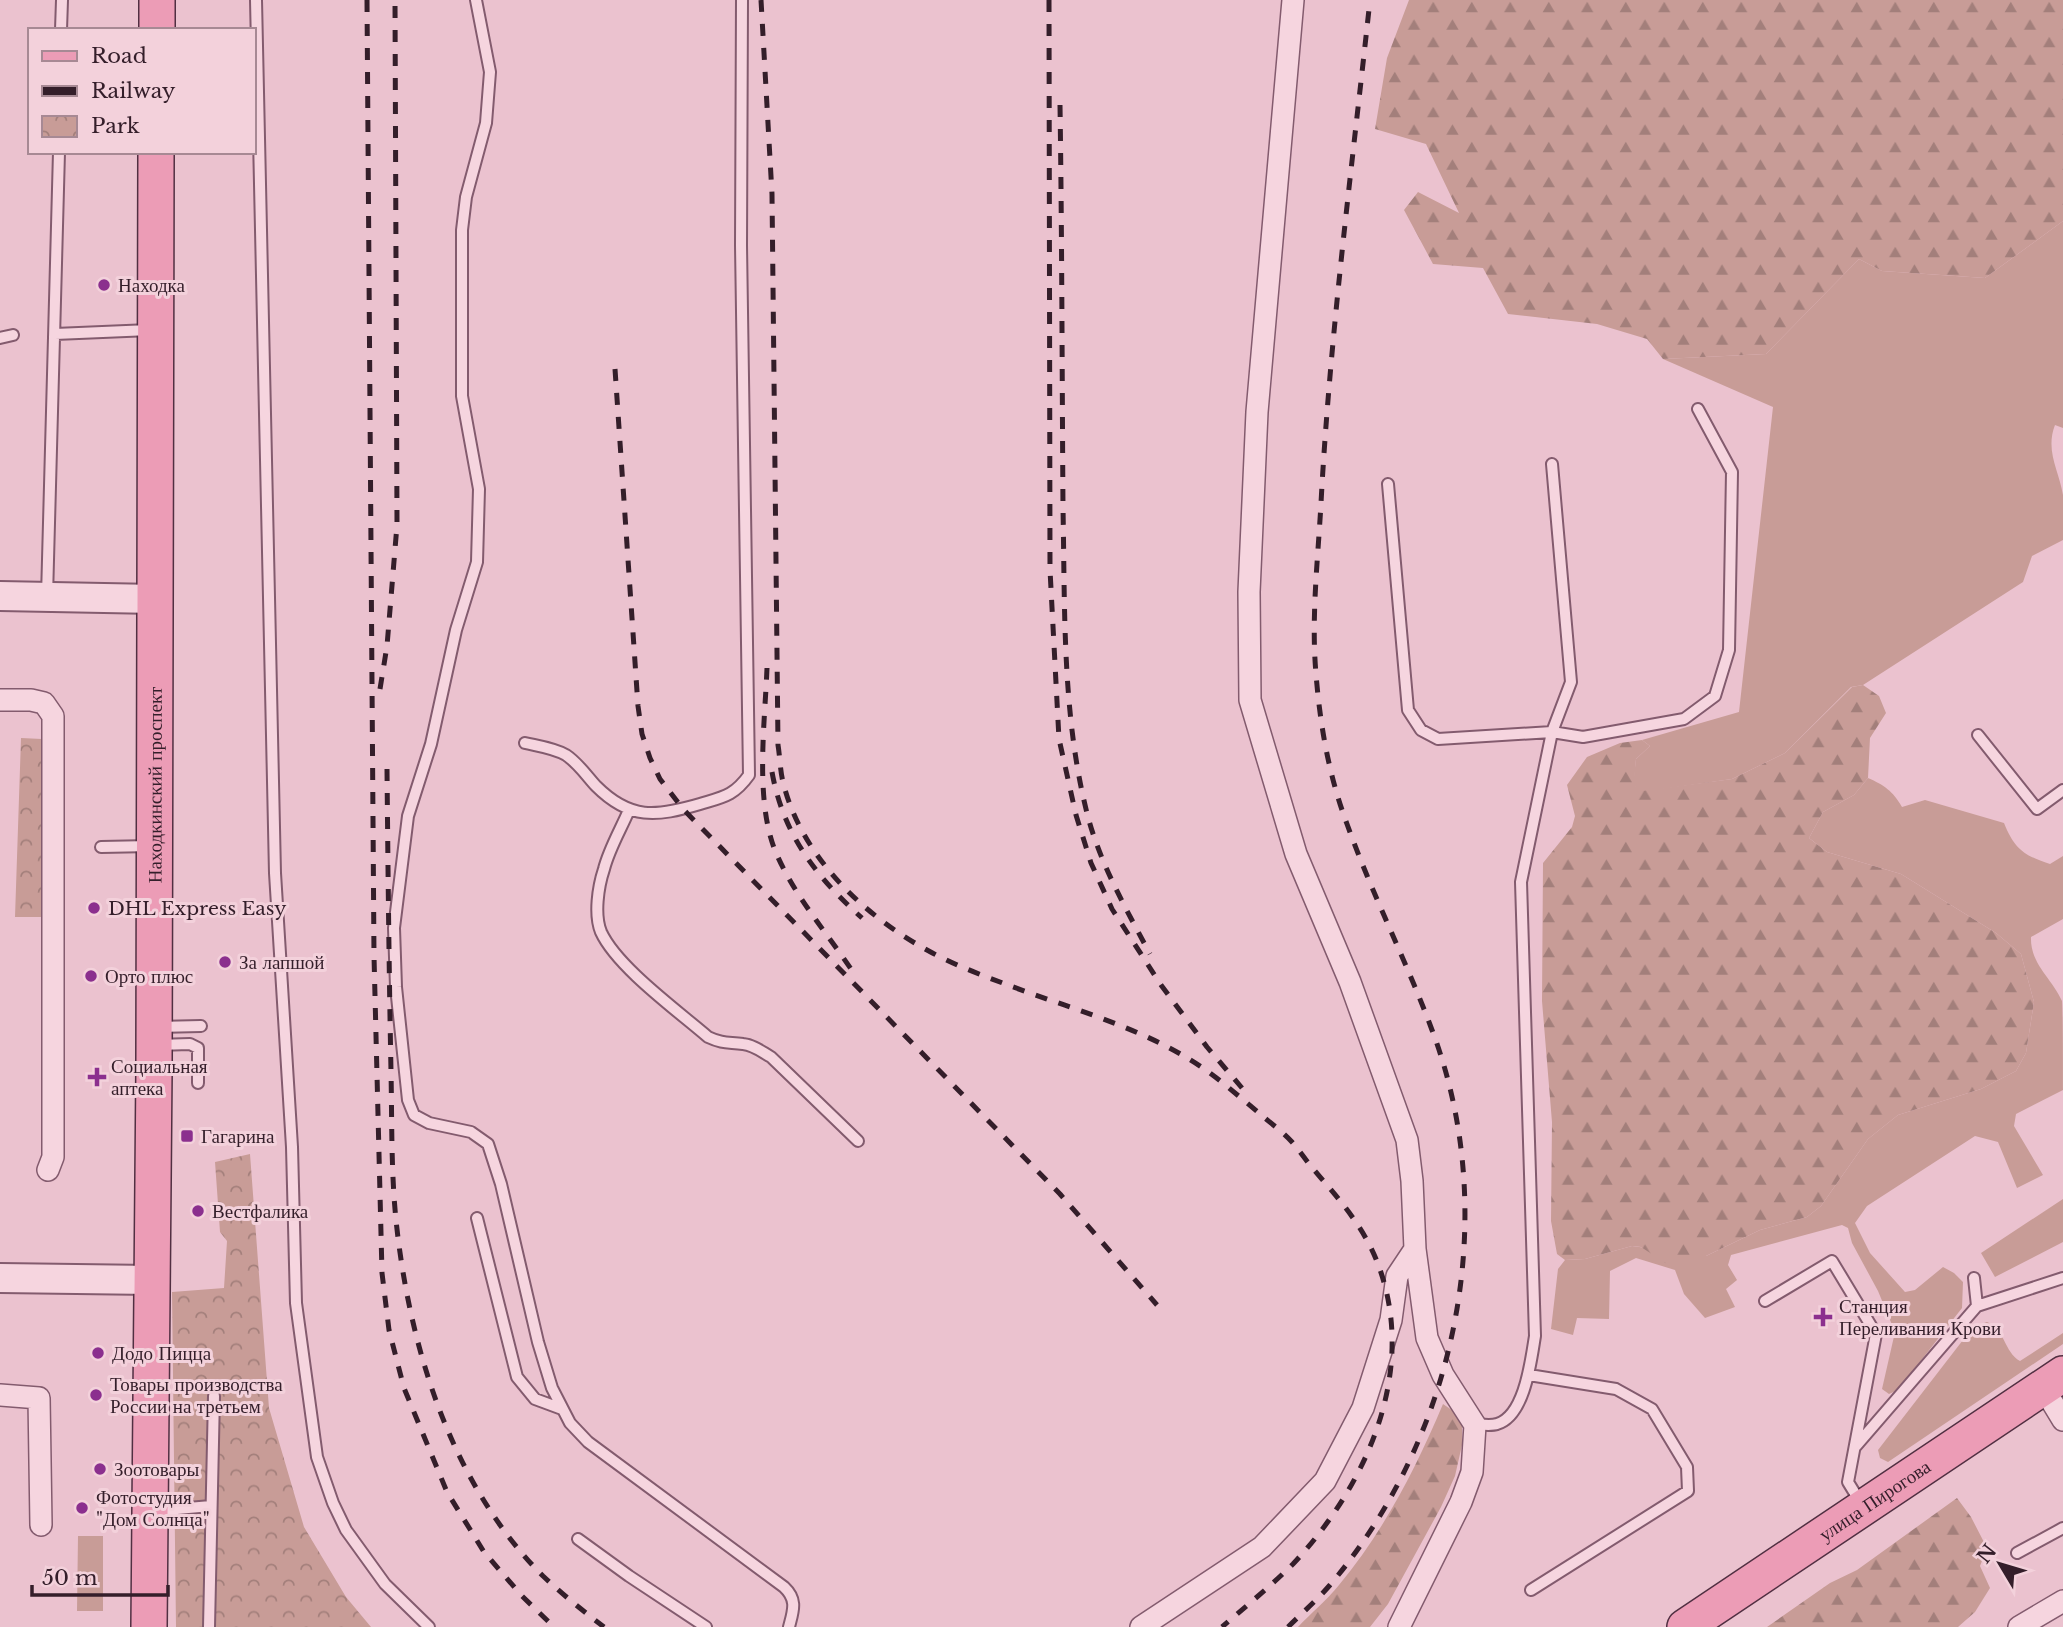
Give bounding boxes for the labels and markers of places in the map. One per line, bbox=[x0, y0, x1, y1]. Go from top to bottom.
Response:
place label: Находка bbox=[118, 274, 185, 297]
marker: Находка bbox=[96, 277, 112, 293]
place label: DHL Express Easy bbox=[108, 897, 286, 920]
marker: DHL Express Easy bbox=[86, 900, 102, 916]
place label: За лапшой bbox=[239, 951, 325, 974]
marker: За лапшой bbox=[217, 954, 233, 970]
place label: Орто плюс bbox=[105, 965, 193, 988]
marker: Орто плюс bbox=[83, 968, 99, 984]
place label: Социальная аптека bbox=[111, 1055, 208, 1100]
marker: Социальная аптека bbox=[89, 1069, 105, 1085]
place label: Гагарина bbox=[201, 1125, 275, 1148]
marker: Гагарина bbox=[179, 1128, 195, 1144]
place label: Вестфалика bbox=[212, 1200, 309, 1223]
marker: Вестфалика bbox=[190, 1203, 206, 1219]
place label: Станция Переливания Крови bbox=[1839, 1295, 2001, 1340]
marker: Станция Переливания Крови bbox=[1813, 1307, 1833, 1327]
place label: Додо Пицца bbox=[112, 1342, 212, 1365]
marker: Додо Пицца bbox=[90, 1345, 106, 1361]
place label: Товары производства России на третьем bbox=[110, 1373, 283, 1418]
marker: Товары производства России на третьем bbox=[88, 1387, 104, 1403]
place label: Зоотовары bbox=[114, 1458, 199, 1481]
marker: Зоотовары bbox=[92, 1461, 108, 1477]
place label: Фотостудия "Дом Солнца" bbox=[96, 1486, 210, 1531]
marker: Фотостудия "Дом Солнца" bbox=[74, 1500, 90, 1516]

